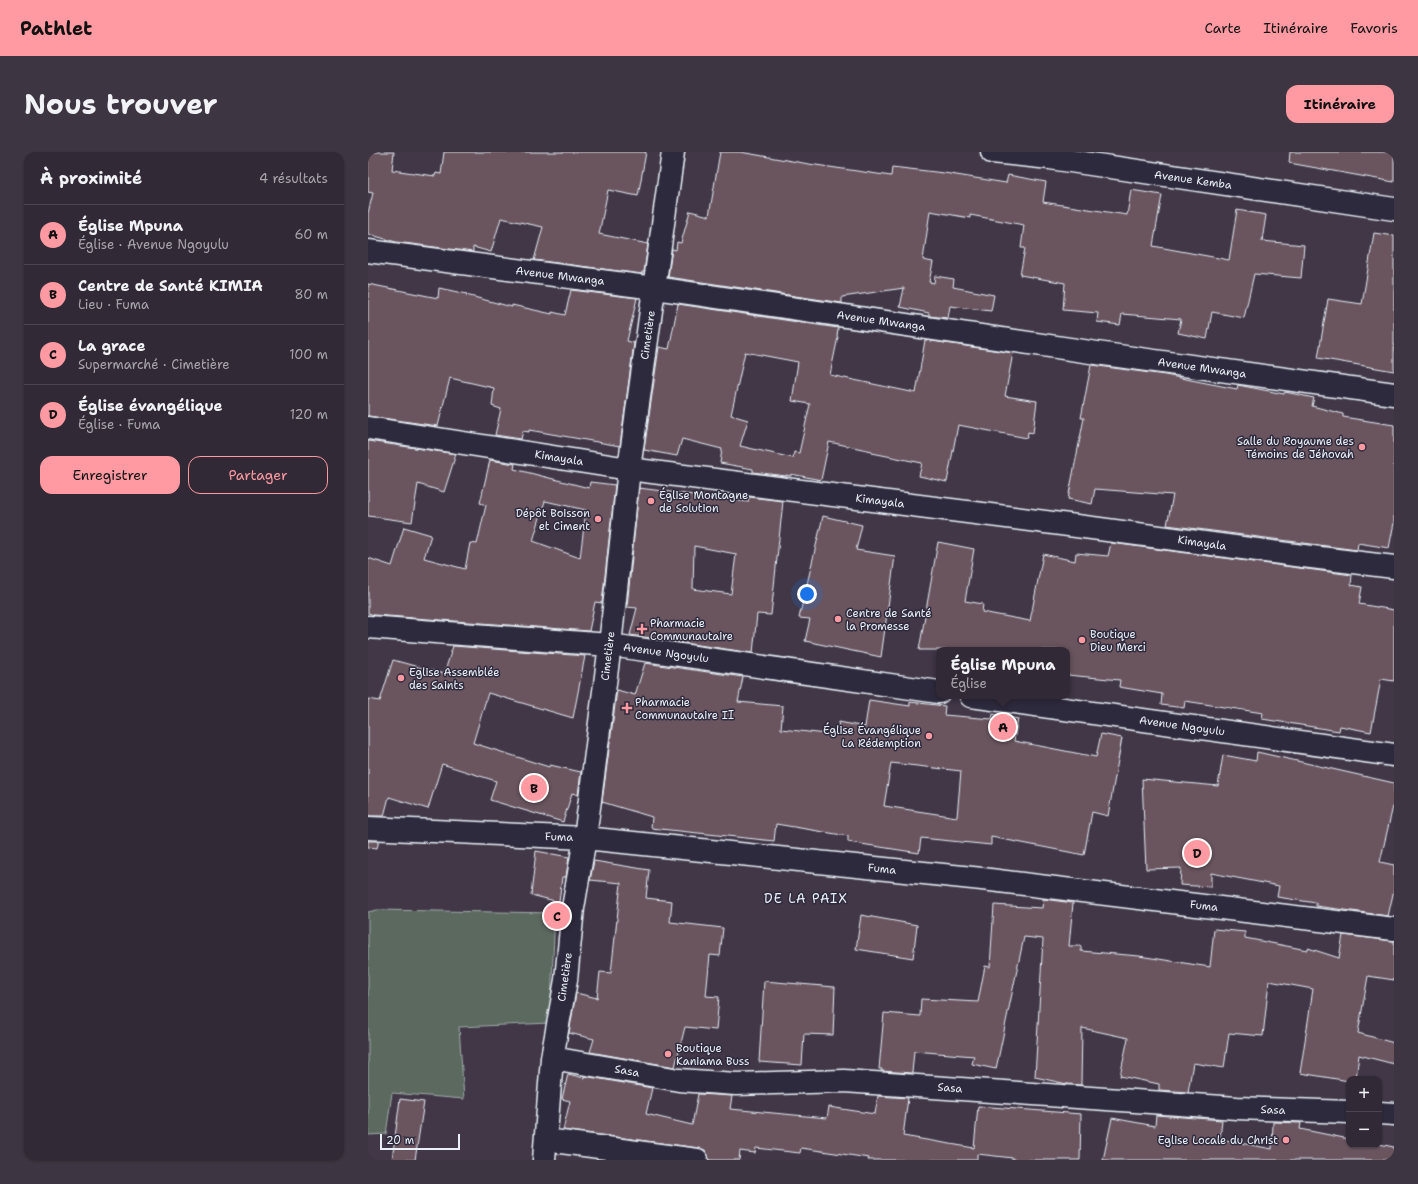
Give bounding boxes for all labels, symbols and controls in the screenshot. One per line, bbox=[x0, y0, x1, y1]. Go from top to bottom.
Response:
text: Pathlet bbox=[20, 16, 92, 41]
text: Carte bbox=[1204, 19, 1241, 37]
text: Itinéraire bbox=[1263, 19, 1328, 37]
text: Favoris bbox=[1350, 19, 1398, 37]
text: Nous trouver bbox=[24, 85, 218, 123]
button: Itinéraire bbox=[1286, 85, 1394, 123]
text: À proximité bbox=[40, 167, 142, 189]
street label: Avenue Kemba bbox=[1153, 167, 1233, 193]
text: 4 résultats bbox=[259, 170, 328, 187]
text: Église Mpuna bbox=[78, 216, 183, 236]
text: A bbox=[48, 226, 58, 243]
text: 60 m bbox=[295, 226, 328, 243]
text: Église · Avenue Ngoyulu bbox=[78, 236, 229, 253]
street label: Avenue Mwanga bbox=[515, 263, 605, 289]
text: Centre de Santé KIMIA bbox=[78, 276, 263, 296]
text: B bbox=[49, 286, 57, 303]
text: 80 m bbox=[294, 286, 328, 303]
text: Lieu · Fuma bbox=[78, 296, 149, 313]
street label: Avenue Mwanga bbox=[836, 307, 926, 335]
street label: Cimetière bbox=[637, 309, 659, 361]
text: La grace bbox=[78, 336, 145, 356]
text: C bbox=[49, 346, 57, 363]
text: 100 m bbox=[289, 346, 328, 363]
street label: Avenue Mwanga bbox=[1157, 354, 1247, 382]
text: Supermarché · Cimetière bbox=[78, 356, 230, 373]
text: Église évangélique bbox=[78, 396, 223, 416]
text: D bbox=[48, 406, 58, 423]
text: 120 m bbox=[290, 406, 328, 423]
text: Église · Fuma bbox=[78, 416, 160, 433]
place label: Salle du Royaume des Témoins de Jéhovah bbox=[1237, 434, 1354, 462]
marker: Salle du Royaume des Témoins de Jéhovah bbox=[1357, 442, 1367, 452]
street label: Kimayala bbox=[534, 447, 585, 469]
button: Enregistrer bbox=[40, 456, 180, 494]
button: Partager bbox=[188, 456, 328, 494]
place label: Église Montagne de Solution bbox=[659, 487, 748, 516]
street label: Kimayala bbox=[855, 491, 905, 511]
marker: Église Montagne de Solution bbox=[646, 496, 656, 506]
place label: Dépôt Boisson et Ciment bbox=[516, 506, 590, 534]
marker: Dépôt Boisson et Ciment bbox=[593, 514, 603, 524]
street label: Kimayala bbox=[1177, 532, 1228, 554]
your location bbox=[797, 584, 817, 604]
place label: Centre de Santé la Promesse bbox=[846, 606, 932, 634]
marker: Centre de Santé la Promesse bbox=[833, 614, 843, 624]
place label: Pharmacie Communautaire bbox=[650, 616, 733, 644]
marker: Pharmacie Communautaire bbox=[637, 624, 647, 634]
place label: Boutique Dieu Merci bbox=[1090, 627, 1146, 655]
street label: Cimetière bbox=[598, 631, 618, 681]
marker: Boutique Dieu Merci bbox=[1077, 635, 1087, 645]
street label: Avenue Ngoyulu bbox=[622, 640, 710, 666]
popup bbox=[936, 647, 1070, 699]
text: Église Mpuna bbox=[951, 655, 1055, 675]
place label: Eglise Assemblée des Saints bbox=[409, 665, 500, 693]
marker: Eglise Assemblée des Saints bbox=[396, 673, 406, 683]
text: Église bbox=[951, 675, 987, 692]
place label: Pharmacie Communautaire II bbox=[635, 695, 734, 723]
marker: Pharmacie Communautaire II bbox=[622, 703, 632, 713]
pin: A bbox=[990, 712, 1016, 742]
street label: Avenue Ngoyulu bbox=[1138, 713, 1226, 739]
place label: Église Évangélique La Rédemption bbox=[823, 722, 921, 751]
marker: Église Évangélique La Rédemption bbox=[924, 731, 934, 741]
pin: B bbox=[521, 773, 547, 803]
street label: Fuma bbox=[545, 829, 574, 845]
pin: D bbox=[1184, 838, 1210, 868]
street label: Fuma bbox=[867, 860, 897, 878]
district label: DE LA PAIX bbox=[764, 890, 848, 907]
street label: Fuma bbox=[1189, 897, 1219, 915]
pin: C bbox=[544, 901, 570, 931]
street label: Cimetière bbox=[554, 951, 576, 1003]
place label: Boutique Kaniama Buss bbox=[676, 1041, 749, 1069]
marker: Boutique Kaniama Buss bbox=[663, 1049, 673, 1059]
street label: Sasa bbox=[613, 1061, 641, 1081]
map controls bbox=[1346, 1076, 1382, 1148]
button: + bbox=[1346, 1076, 1382, 1112]
street label: Sasa bbox=[937, 1080, 963, 1096]
street label: Sasa bbox=[1260, 1102, 1286, 1118]
button: − bbox=[1346, 1112, 1382, 1148]
scale bar bbox=[380, 1132, 460, 1151]
text: 20 m bbox=[386, 1133, 414, 1148]
place label: Eglise Locale du Christ bbox=[1158, 1133, 1278, 1148]
marker: Eglise Locale du Christ bbox=[1281, 1135, 1291, 1145]

